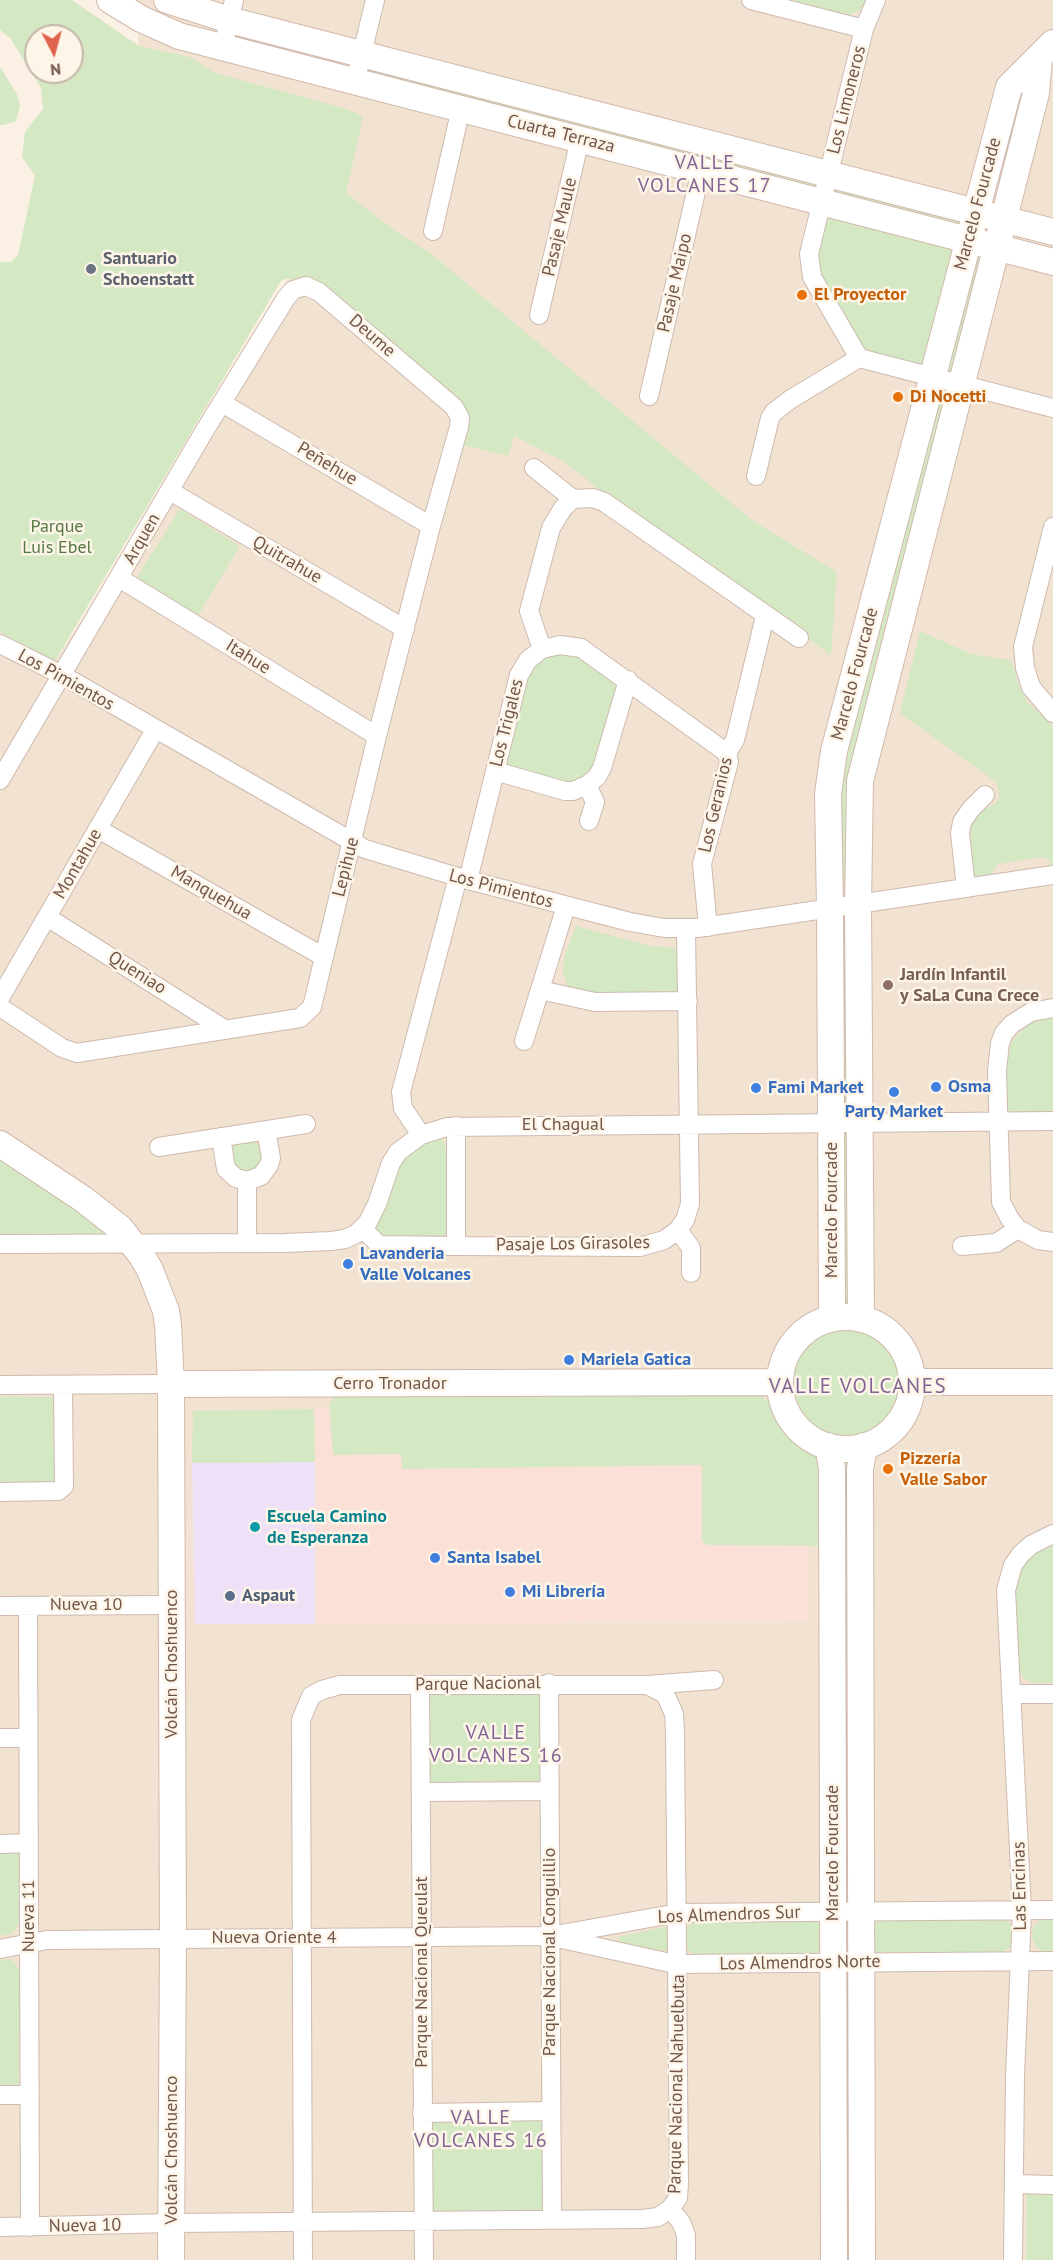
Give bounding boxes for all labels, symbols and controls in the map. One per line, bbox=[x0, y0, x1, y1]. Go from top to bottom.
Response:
north arrow bbox=[24, 24, 84, 84]
street label: Los Limoneros bbox=[823, 44, 871, 156]
text: N bbox=[49, 59, 62, 80]
street label: Cuarta Terraza bbox=[505, 110, 617, 158]
street label: Marcelo Fourcade bbox=[950, 135, 1006, 273]
district label: VALLE VOLCANES 17 bbox=[638, 151, 772, 198]
street label: Pasaje Maule bbox=[538, 175, 582, 279]
street label: Pasaje Maipo bbox=[653, 231, 697, 335]
place label: Santuario Schoenstatt bbox=[103, 248, 194, 290]
marker: Santuario Schoenstatt bbox=[84, 262, 98, 276]
place label: El Proyector bbox=[814, 284, 906, 306]
marker: El Proyector bbox=[795, 288, 809, 302]
street label: Deume bbox=[344, 310, 400, 362]
place label: Di Nocetti bbox=[910, 386, 986, 408]
marker: Di Nocetti bbox=[891, 390, 905, 404]
street label: Peñehue bbox=[293, 438, 361, 490]
street label: Arquen bbox=[119, 510, 165, 568]
park label: Parque Luis Ebel bbox=[22, 516, 92, 558]
street label: Quitrahue bbox=[248, 531, 326, 589]
street label: Marcelo Fourcade bbox=[827, 605, 883, 743]
street label: Itahue bbox=[222, 635, 274, 679]
street label: Los Pimientos bbox=[14, 645, 118, 715]
street label: Los Trigales bbox=[486, 677, 528, 769]
street label: Los Geranios bbox=[695, 755, 737, 855]
street label: Montahue bbox=[49, 825, 107, 903]
street label: Lepihue bbox=[328, 835, 364, 899]
street label: Manquehua bbox=[167, 861, 255, 925]
street label: Los Pimientos bbox=[447, 865, 555, 913]
street label: Queniao bbox=[104, 947, 170, 999]
place label: Jardín Infantil y SaLa Cuna Crece bbox=[900, 964, 1039, 1006]
marker: Jardín Infantil y SaLa Cuna Crece bbox=[881, 978, 895, 992]
place label: Osma bbox=[948, 1076, 991, 1098]
place label: Fami Market bbox=[768, 1077, 864, 1099]
marker: Osma bbox=[929, 1080, 943, 1094]
marker: Fami Market bbox=[749, 1081, 763, 1095]
marker: Party Market bbox=[887, 1085, 901, 1099]
place label: Party Market bbox=[845, 1101, 943, 1123]
street label: El Chagual bbox=[522, 1114, 604, 1136]
street label: Marcelo Fourcade bbox=[821, 1142, 843, 1278]
street label: Pasaje Los Girasoles bbox=[496, 1232, 650, 1256]
place label: Lavanderia Valle Volcanes bbox=[360, 1243, 471, 1286]
marker: Lavanderia Valle Volcanes bbox=[341, 1257, 355, 1271]
place label: Mariela Gatica bbox=[581, 1349, 691, 1371]
marker: Mariela Gatica bbox=[562, 1353, 576, 1367]
street label: Cerro Tronador bbox=[333, 1373, 447, 1395]
district label: VALLE VOLCANES bbox=[769, 1374, 947, 1400]
place label: Pizzería Valle Sabor bbox=[900, 1448, 987, 1490]
marker: Pizzería Valle Sabor bbox=[881, 1462, 895, 1476]
place label: Escuela Camino de Esperanza bbox=[267, 1506, 387, 1549]
marker: Escuela Camino de Esperanza bbox=[248, 1520, 262, 1534]
place label: Santa Isabel bbox=[447, 1547, 541, 1569]
marker: Santa Isabel bbox=[428, 1551, 442, 1565]
place label: Mi Librería bbox=[522, 1581, 605, 1603]
place label: Aspaut bbox=[242, 1585, 295, 1607]
marker: Mi Librería bbox=[503, 1585, 517, 1599]
street label: Volcán Choshuenco bbox=[161, 1589, 183, 1739]
marker: Aspaut bbox=[223, 1589, 237, 1603]
street label: Nueva 10 bbox=[50, 1594, 122, 1616]
street label: Parque Nacional bbox=[415, 1672, 541, 1696]
district label: VALLE VOLCANES 16 bbox=[429, 1721, 563, 1768]
street label: Marcelo Fourcade bbox=[822, 1785, 844, 1921]
street label: Las Encinas bbox=[1008, 1841, 1032, 1931]
street label: Parque Nacional Conguillio bbox=[539, 1848, 561, 2056]
street label: Parque Nacional Queulat bbox=[411, 1876, 433, 2068]
street label: Nueva 11 bbox=[18, 1880, 40, 1952]
street label: Los Almendros Sur bbox=[657, 1902, 801, 1928]
street label: Nueva Oriente 4 bbox=[212, 1927, 336, 1949]
street label: Los Almendros Norte bbox=[719, 1951, 881, 1975]
street label: Parque Nacional Nahuelbuta bbox=[664, 1974, 690, 2194]
street label: Volcán Choshuenco bbox=[161, 2075, 183, 2225]
district label: VALLE VOLCANES 16 bbox=[414, 2106, 548, 2153]
street label: Nueva 10 bbox=[49, 2215, 121, 2237]

